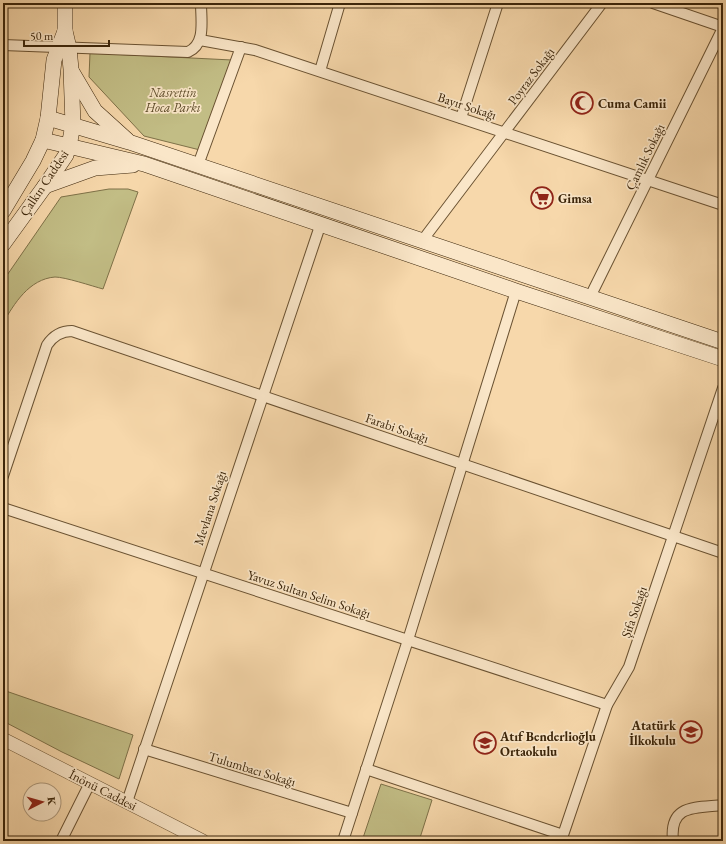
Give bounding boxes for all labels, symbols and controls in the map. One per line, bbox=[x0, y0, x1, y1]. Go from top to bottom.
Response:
scale bar bbox=[24, 22, 109, 48]
text: 50 m bbox=[30, 28, 54, 44]
street label: Poyraz Sokağı bbox=[504, 44, 558, 108]
park label: Nasrettin Hoca Parkı bbox=[144, 84, 201, 116]
street label: Bayır Sokağı bbox=[435, 89, 499, 123]
mosque icon: Cuma Camii bbox=[569, 90, 595, 116]
place label: Cuma Camii bbox=[598, 95, 667, 112]
street label: Çamlık Sokağı bbox=[622, 121, 668, 193]
street label: Çalkın Caddesi bbox=[16, 147, 72, 219]
supermarket icon: Gimsa bbox=[529, 185, 555, 211]
place label: Gimsa bbox=[558, 190, 592, 207]
street label: Farabi Sokağı bbox=[363, 409, 431, 447]
street label: Mevlana Sokağı bbox=[190, 468, 230, 548]
street label: Yavuz Sultan Selim Sokağı bbox=[245, 566, 373, 622]
street label: Şifa Sokağı bbox=[617, 584, 651, 640]
place label: Atatürk İlkokulu bbox=[629, 717, 677, 749]
school or university icon: Atatürk İlkokulu bbox=[678, 719, 704, 745]
place label: Atıf Benderlioğlu Ortaokulu bbox=[499, 728, 597, 760]
school or university icon: Atıf Benderlioğlu Ortaokulu bbox=[472, 730, 498, 756]
street label: Tulumbacı Sokağı bbox=[206, 748, 298, 790]
street label: İnönü Caddesi bbox=[66, 766, 140, 814]
north arrow bbox=[22, 782, 62, 822]
text: K bbox=[45, 796, 59, 806]

